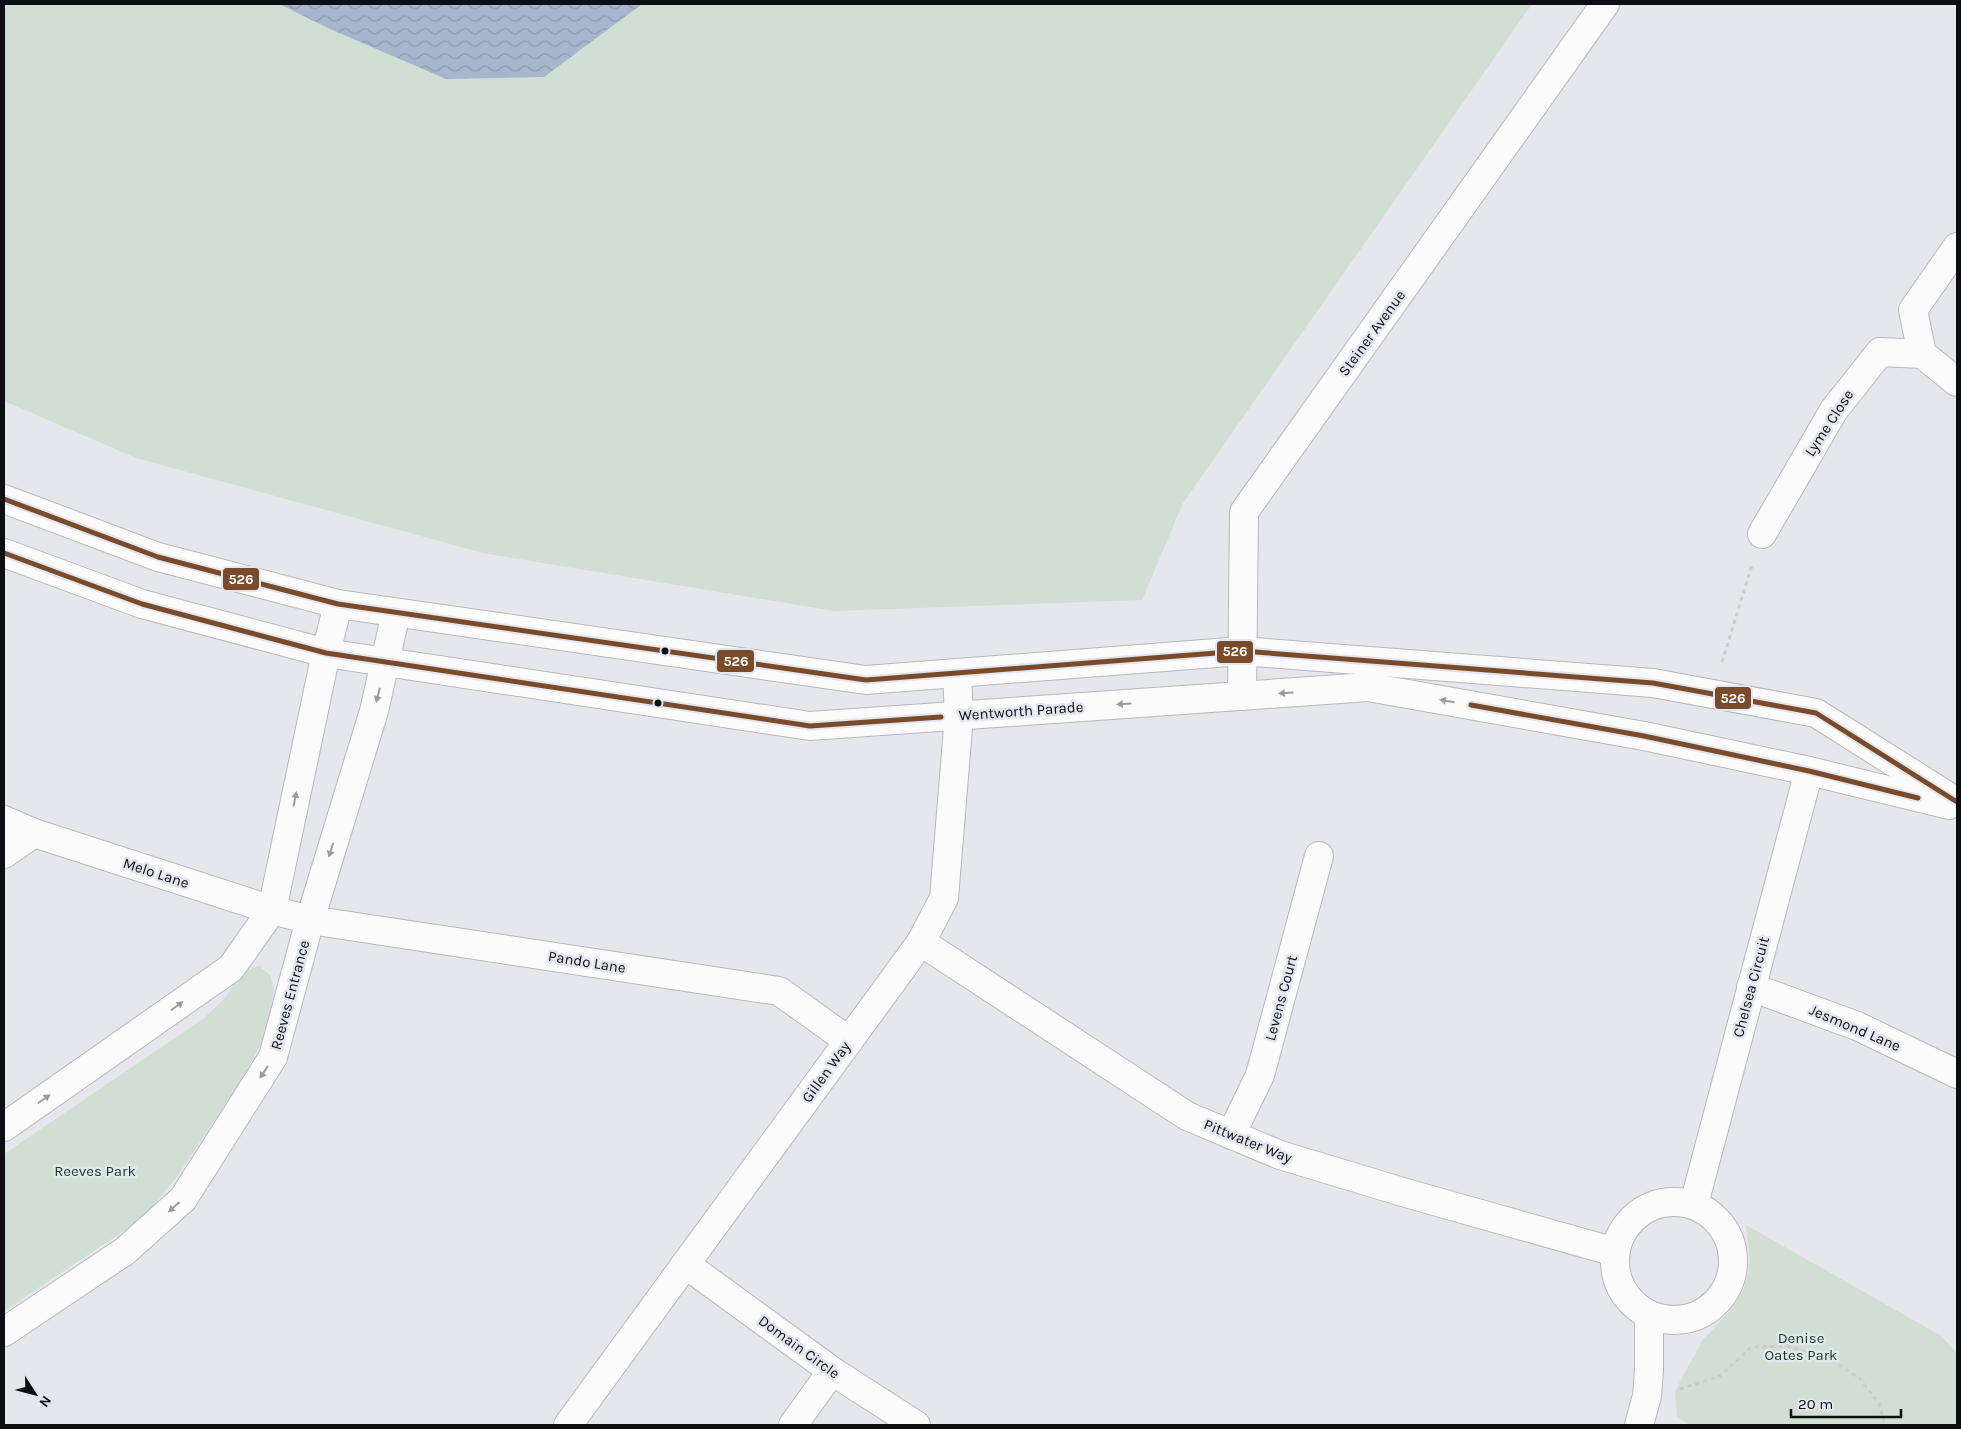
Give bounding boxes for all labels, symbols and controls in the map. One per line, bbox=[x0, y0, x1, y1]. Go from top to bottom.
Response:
street label: Steiner Avenue bbox=[1335, 286, 1409, 380]
street label: Lyme Close bbox=[1801, 386, 1857, 460]
line badge: 526 bbox=[222, 567, 260, 591]
text: 526 bbox=[228, 571, 254, 588]
line badge: 526 bbox=[1216, 640, 1254, 664]
text: 526 bbox=[1222, 643, 1248, 660]
unlabelled marker bbox=[660, 646, 670, 656]
line badge: 526 bbox=[716, 649, 755, 673]
text: 526 bbox=[723, 653, 749, 670]
line badge: 526 bbox=[1714, 686, 1752, 710]
one-way arrow bbox=[374, 687, 382, 702]
one-way arrow bbox=[1278, 689, 1294, 697]
text: 526 bbox=[1720, 690, 1746, 707]
one-way arrow bbox=[1439, 696, 1455, 704]
unlabelled marker bbox=[653, 698, 663, 708]
street label: Wentworth Parade bbox=[958, 698, 1084, 724]
one-way arrow bbox=[1116, 701, 1132, 709]
one-way arrow bbox=[291, 792, 299, 807]
one-way arrow bbox=[327, 843, 335, 858]
street label: Melo Lane bbox=[121, 854, 191, 892]
street label: Chelsea Circuit bbox=[1729, 934, 1773, 1039]
street label: Reeves Entrance bbox=[267, 938, 313, 1052]
street label: Pando Lane bbox=[547, 947, 627, 977]
street label: Levens Court bbox=[1261, 953, 1301, 1043]
one-way arrow bbox=[170, 1001, 184, 1011]
street label: Jesmond Lane bbox=[1807, 1001, 1903, 1055]
street label: Gillen Way bbox=[798, 1038, 854, 1106]
one-way arrow bbox=[259, 1065, 269, 1079]
one-way arrow bbox=[37, 1094, 51, 1104]
street label: Pittwater Way bbox=[1201, 1115, 1295, 1167]
park label: Reeves Park bbox=[54, 1162, 136, 1180]
one-way arrow bbox=[168, 1201, 180, 1213]
street label: Domain Circle bbox=[755, 1311, 843, 1383]
park label: Denise Oates Park bbox=[1764, 1329, 1838, 1364]
north arrow bbox=[10, 1369, 60, 1419]
scale bar bbox=[1791, 1386, 1901, 1418]
text: N bbox=[35, 1392, 55, 1410]
text: 20 m bbox=[1798, 1395, 1833, 1413]

